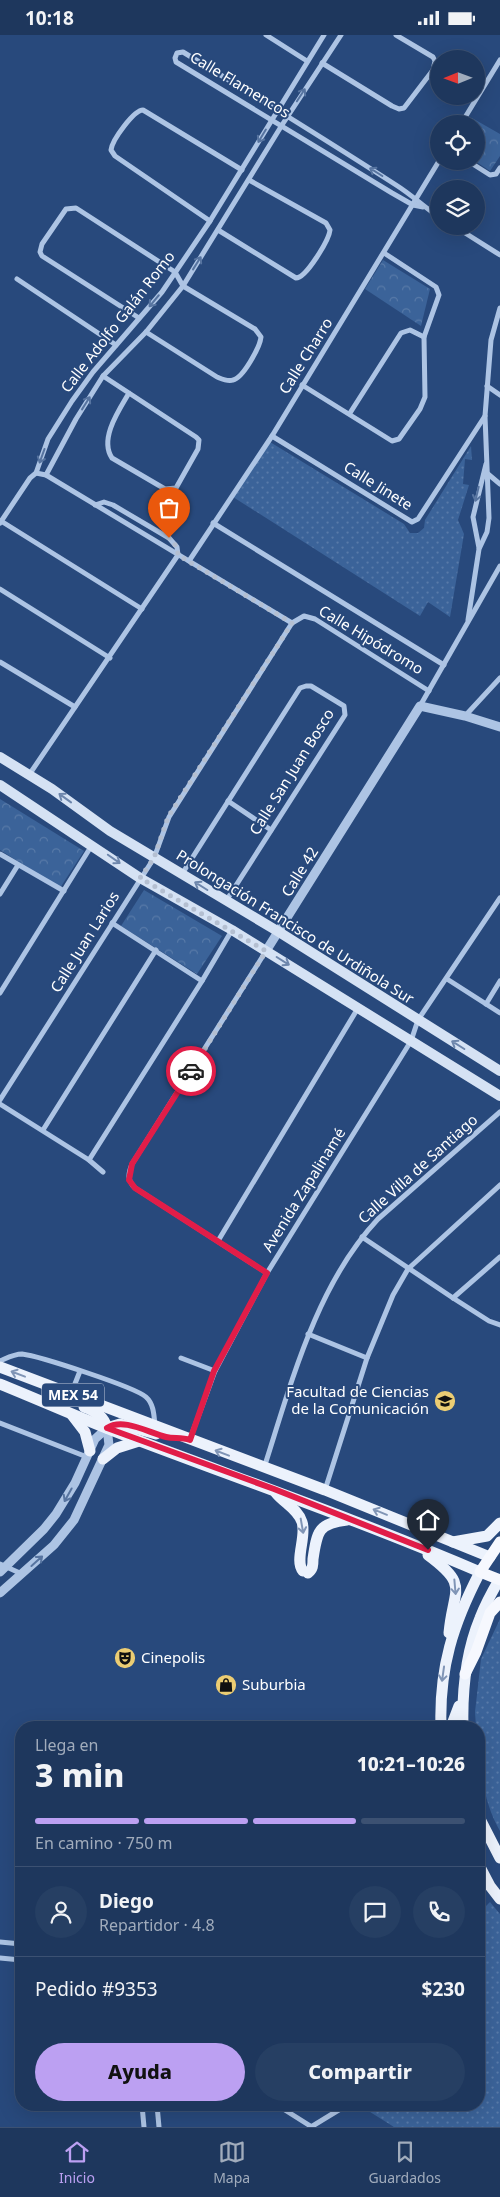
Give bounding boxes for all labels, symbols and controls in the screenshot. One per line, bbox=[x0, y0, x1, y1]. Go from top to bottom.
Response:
text: 10:18 bbox=[25, 5, 74, 31]
street label: Calle Flamencos bbox=[187, 46, 294, 122]
north arrow bbox=[430, 50, 485, 105]
map controls bbox=[430, 50, 485, 235]
one-way arrow bbox=[296, 88, 306, 102]
button: locate bbox=[430, 115, 485, 170]
one-way arrow bbox=[257, 129, 267, 143]
one-way arrow bbox=[369, 167, 383, 177]
button: layers bbox=[430, 180, 485, 235]
street label: Calle Adolfo Galán Romo bbox=[56, 247, 179, 396]
one-way arrow bbox=[193, 256, 203, 270]
one-way arrow bbox=[148, 294, 159, 307]
street label: Calle Charro bbox=[274, 314, 337, 397]
one-way arrow bbox=[81, 397, 91, 411]
one-way arrow bbox=[37, 448, 46, 463]
street label: Calle Jinete bbox=[340, 456, 417, 514]
one-way arrow bbox=[472, 485, 481, 501]
pin bbox=[148, 487, 190, 538]
icon: bag bbox=[155, 494, 183, 522]
street label: Calle Hipódromo bbox=[316, 600, 427, 678]
street label: Calle San Juan Bosco bbox=[244, 705, 338, 838]
one-way arrow bbox=[58, 793, 72, 803]
street label: Calle 42 bbox=[276, 843, 322, 900]
street label: Prolongación Francisco de Urdiñola Sur bbox=[173, 844, 418, 1008]
one-way arrow bbox=[107, 854, 120, 865]
one-way arrow bbox=[195, 881, 209, 891]
street label: Calle Juan Larios bbox=[45, 887, 123, 996]
one-way arrow bbox=[275, 957, 289, 967]
one-way arrow bbox=[452, 1040, 466, 1050]
courier bbox=[166, 1046, 216, 1096]
icon: car bbox=[177, 1057, 205, 1085]
street label: Calle Villa de Santiago bbox=[353, 1109, 481, 1227]
street label: Avenida Zapalinamé bbox=[257, 1124, 349, 1255]
one-way arrow bbox=[10, 1369, 26, 1378]
place label: Facultad de Ciencias de la Comunicación bbox=[286, 1381, 429, 1418]
road number: MEX 54 bbox=[42, 1383, 104, 1407]
school or university icon: Facultad de Ciencias de la Comunicación bbox=[433, 1389, 457, 1413]
one-way arrow bbox=[215, 1447, 230, 1456]
one-way arrow bbox=[63, 1487, 73, 1502]
pin bbox=[407, 1499, 449, 1550]
icon: home bbox=[414, 1506, 442, 1534]
one-way arrow bbox=[373, 1507, 388, 1517]
one-way arrow bbox=[297, 1517, 307, 1533]
one-way arrow bbox=[30, 1555, 43, 1567]
one-way arrow bbox=[450, 1579, 460, 1595]
theatre icon: Cinepolis bbox=[113, 1646, 137, 1670]
place label: Cinepolis bbox=[141, 1647, 205, 1667]
one-way arrow bbox=[438, 1666, 448, 1682]
shop icon: Suburbia bbox=[214, 1673, 238, 1697]
place label: Suburbia bbox=[242, 1674, 306, 1694]
text: Llega en bbox=[35, 1734, 98, 1756]
text: 10:21–10:26 bbox=[357, 1751, 465, 1777]
text: 3 min bbox=[35, 1753, 124, 1796]
text: En camino · 750 m bbox=[35, 1832, 172, 1854]
button: person bbox=[35, 1886, 87, 1938]
button: chat bbox=[349, 1886, 401, 1938]
button: phone bbox=[413, 1886, 465, 1938]
text: Diego bbox=[99, 1888, 154, 1914]
text: Repartidor · 4.8 bbox=[99, 1914, 215, 1936]
text: Pedido #9353 bbox=[35, 1976, 158, 2002]
text: $230 bbox=[422, 1976, 465, 2002]
button: Ayuda bbox=[35, 2043, 245, 2101]
button: Compartir bbox=[255, 2043, 465, 2101]
tab: Inicio bbox=[59, 2138, 95, 2187]
tab: Mapa bbox=[213, 2138, 250, 2187]
tab: Guardados bbox=[368, 2138, 441, 2187]

